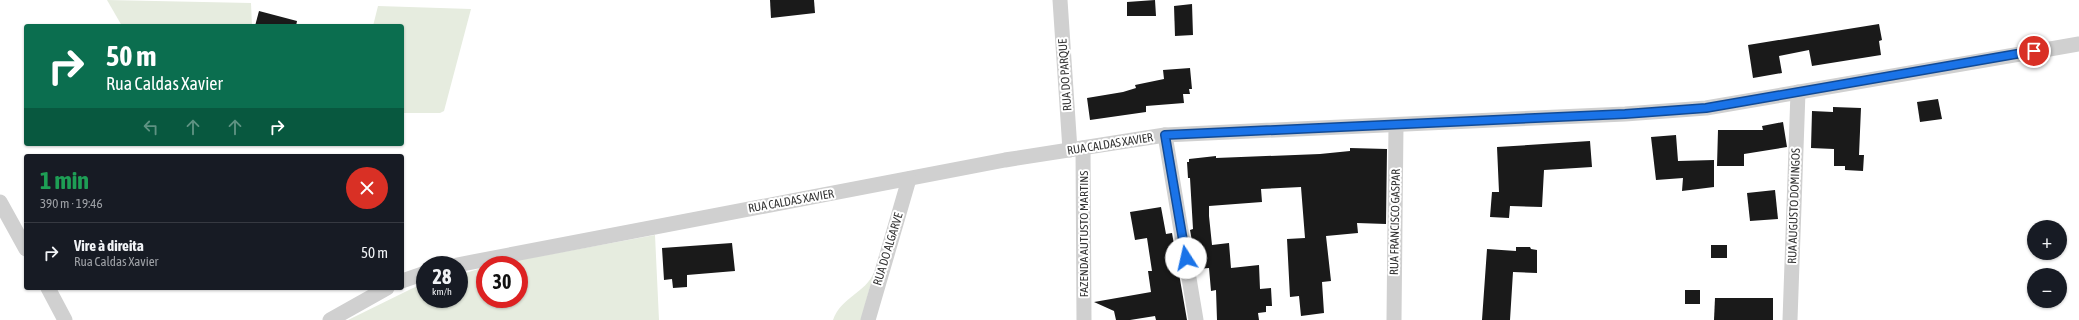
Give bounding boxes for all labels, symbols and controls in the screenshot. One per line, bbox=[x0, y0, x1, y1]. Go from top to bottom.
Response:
pin bbox=[2017, 34, 2051, 68]
street label: RUA DO PARQUE bbox=[1055, 38, 1075, 112]
icon: right bbox=[40, 40, 92, 92]
text: 50 m bbox=[106, 40, 156, 72]
icon: arrive bbox=[2023, 40, 2045, 62]
text: Rua Caldas Xavier bbox=[106, 73, 223, 94]
icon: left bbox=[140, 116, 162, 138]
icon: ahead bbox=[182, 116, 204, 138]
icon: ahead bbox=[224, 116, 246, 138]
icon: right bbox=[266, 116, 288, 138]
street label: RUA CALDAS XAVIER bbox=[1066, 130, 1154, 158]
street label: RUA AUGUSTO DOMINGOS bbox=[1785, 148, 1803, 264]
text: 1 min bbox=[40, 167, 89, 194]
button: close bbox=[346, 167, 388, 209]
street label: RUA FRANCISCO GASPAR bbox=[1387, 169, 1403, 275]
street label: FAZENDA AUTUSTO MARTINS bbox=[1077, 171, 1091, 297]
street label: RUA CALDAS XAVIER bbox=[747, 187, 835, 215]
text: 390 m · 19:46 bbox=[40, 196, 103, 211]
street label: RUA DO ALGARVE bbox=[870, 211, 906, 287]
map controls bbox=[2027, 220, 2067, 308]
button: + bbox=[2027, 220, 2067, 260]
text: Vire à direita bbox=[74, 237, 144, 254]
position arrow bbox=[1165, 237, 1207, 279]
icon: right bbox=[40, 242, 62, 264]
text: 50 m bbox=[361, 244, 388, 261]
text: Rua Caldas Xavier bbox=[74, 254, 158, 269]
speed limit sign: 30 bbox=[476, 256, 528, 308]
text: 28 bbox=[433, 265, 451, 288]
button: − bbox=[2027, 268, 2067, 308]
text: km/h bbox=[432, 286, 452, 297]

